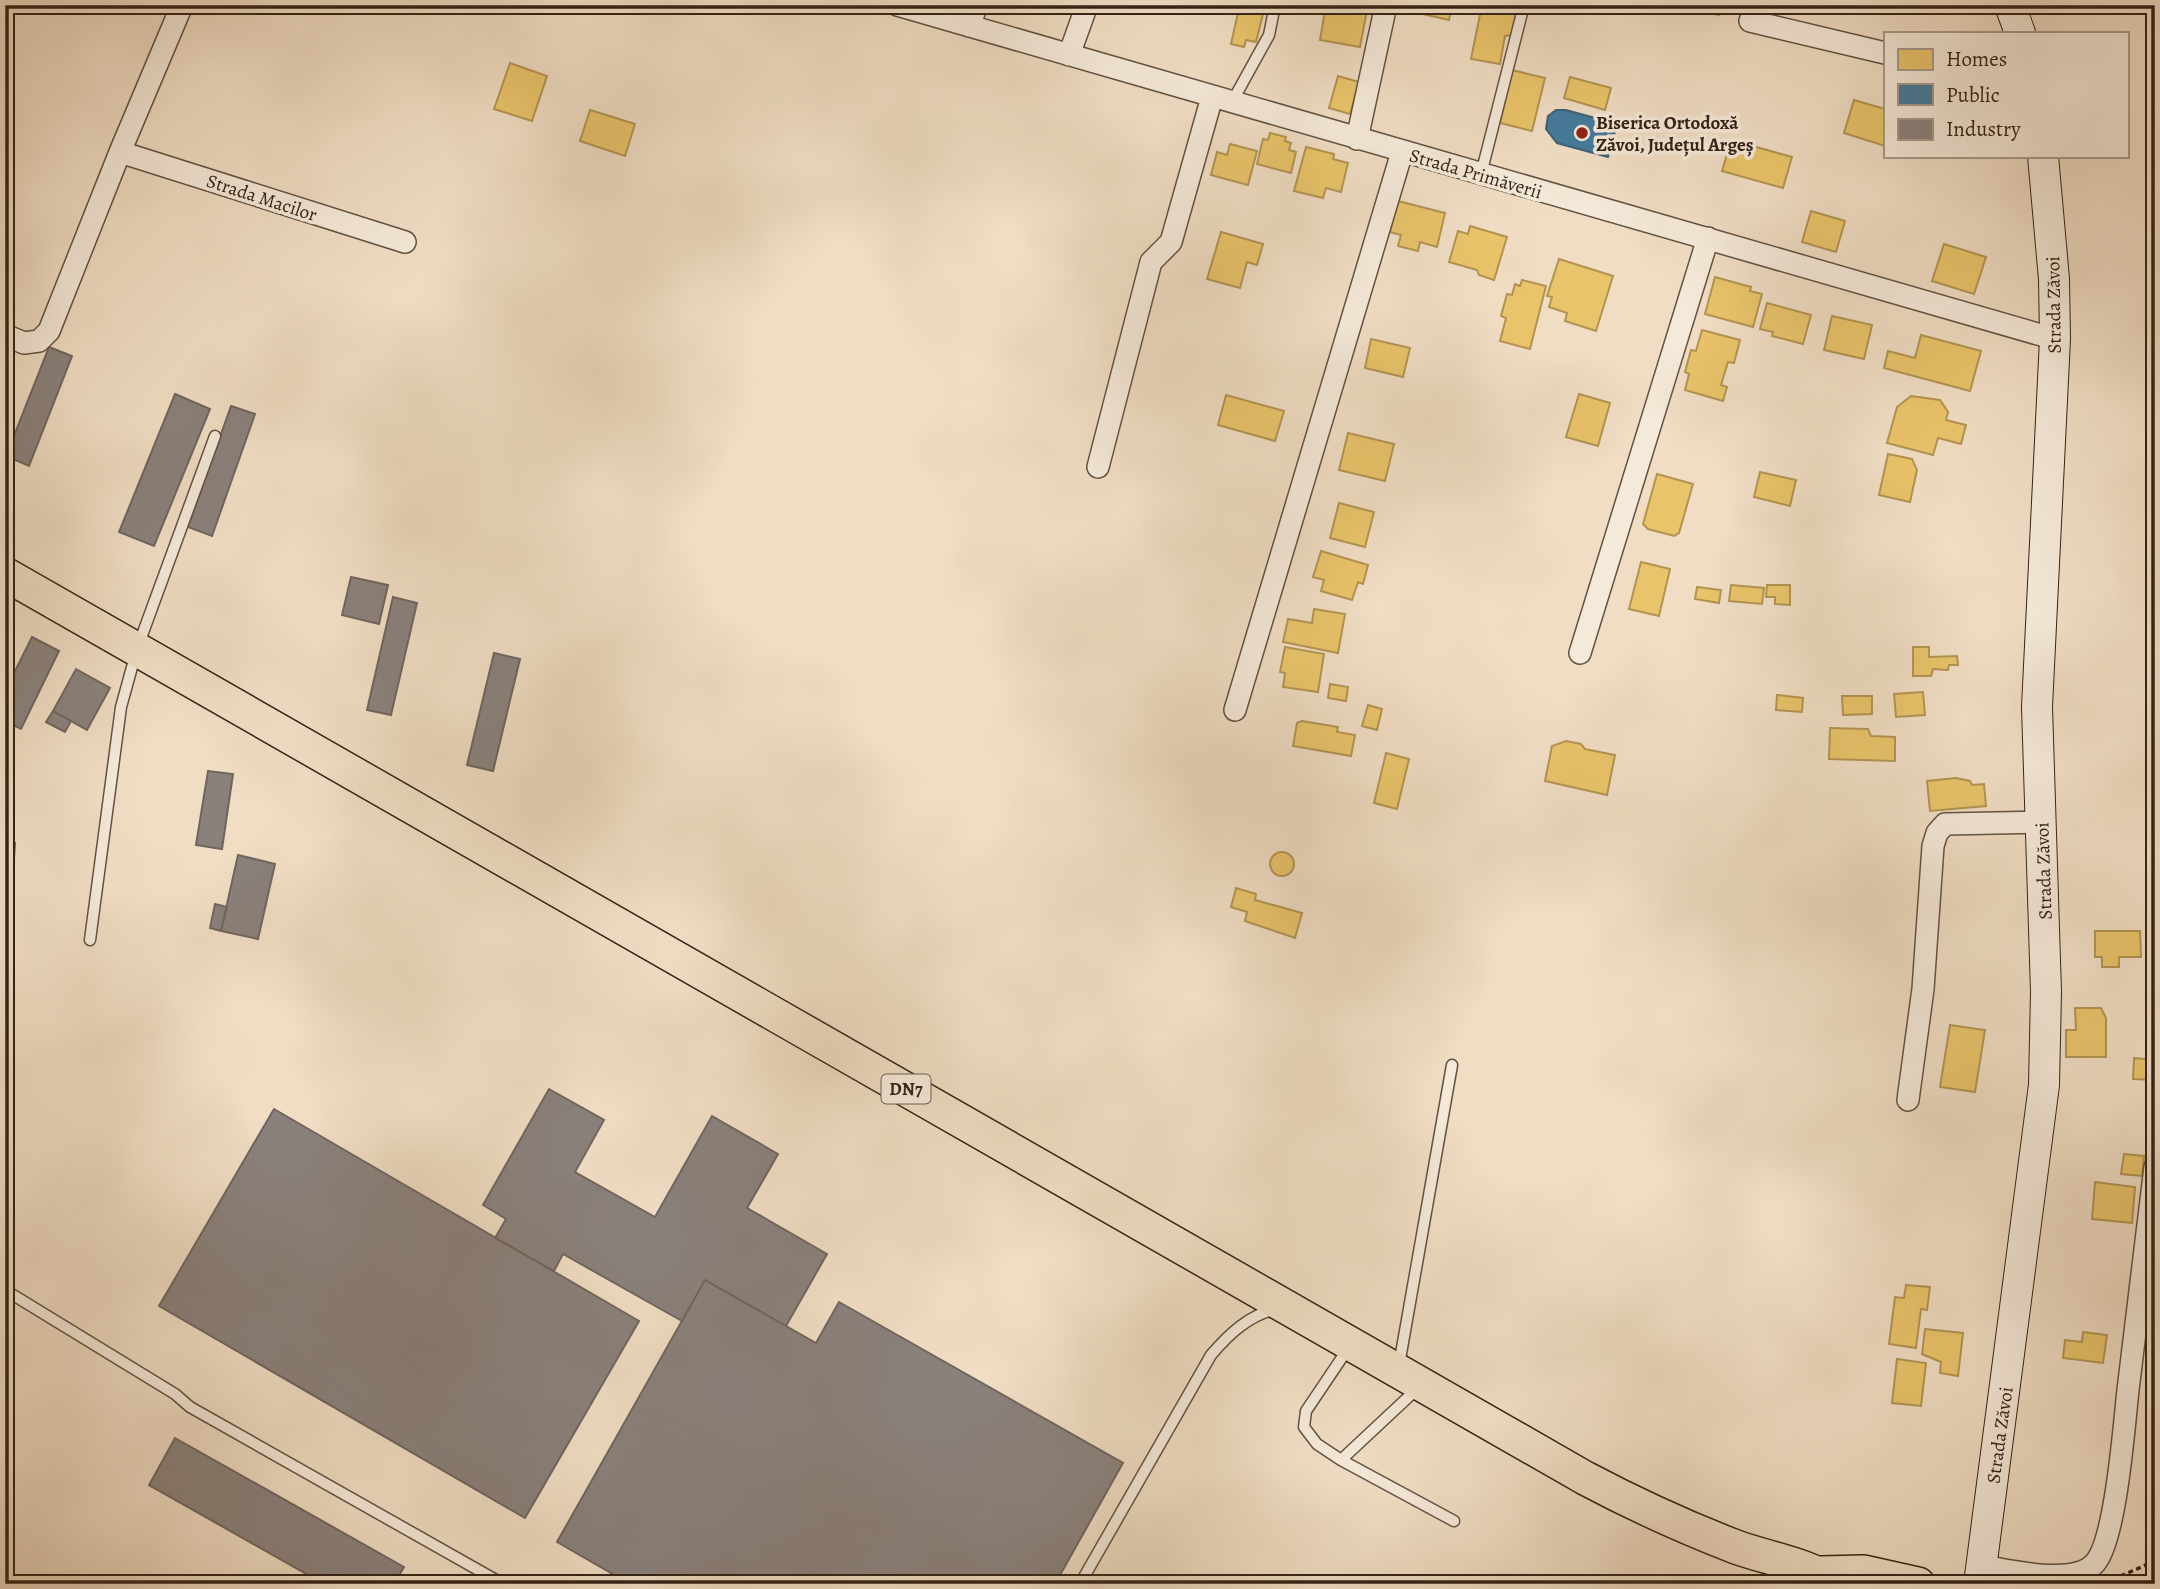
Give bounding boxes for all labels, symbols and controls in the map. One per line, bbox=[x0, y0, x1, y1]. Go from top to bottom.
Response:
legend bbox=[1884, 32, 2128, 158]
text: Homes bbox=[1946, 45, 2007, 73]
text: Public bbox=[1946, 81, 2000, 109]
place label: Biserica Ortodoxă Zăvoi, Județul Argeș bbox=[1596, 110, 1754, 158]
text: Industry bbox=[1946, 115, 2021, 143]
marker: Biserica Ortodoxă Zăvoi, Județul Argeș bbox=[1574, 125, 1590, 141]
street label: Strada Primăverii bbox=[1406, 143, 1545, 205]
street label: Strada Macilor bbox=[203, 168, 320, 228]
street label: Strada Zăvoi bbox=[2040, 256, 2068, 354]
street label: Strada Zăvoi bbox=[2029, 822, 2059, 920]
road number: DN7 bbox=[881, 1074, 930, 1104]
street label: Strada Zăvoi bbox=[1980, 1385, 2020, 1485]

